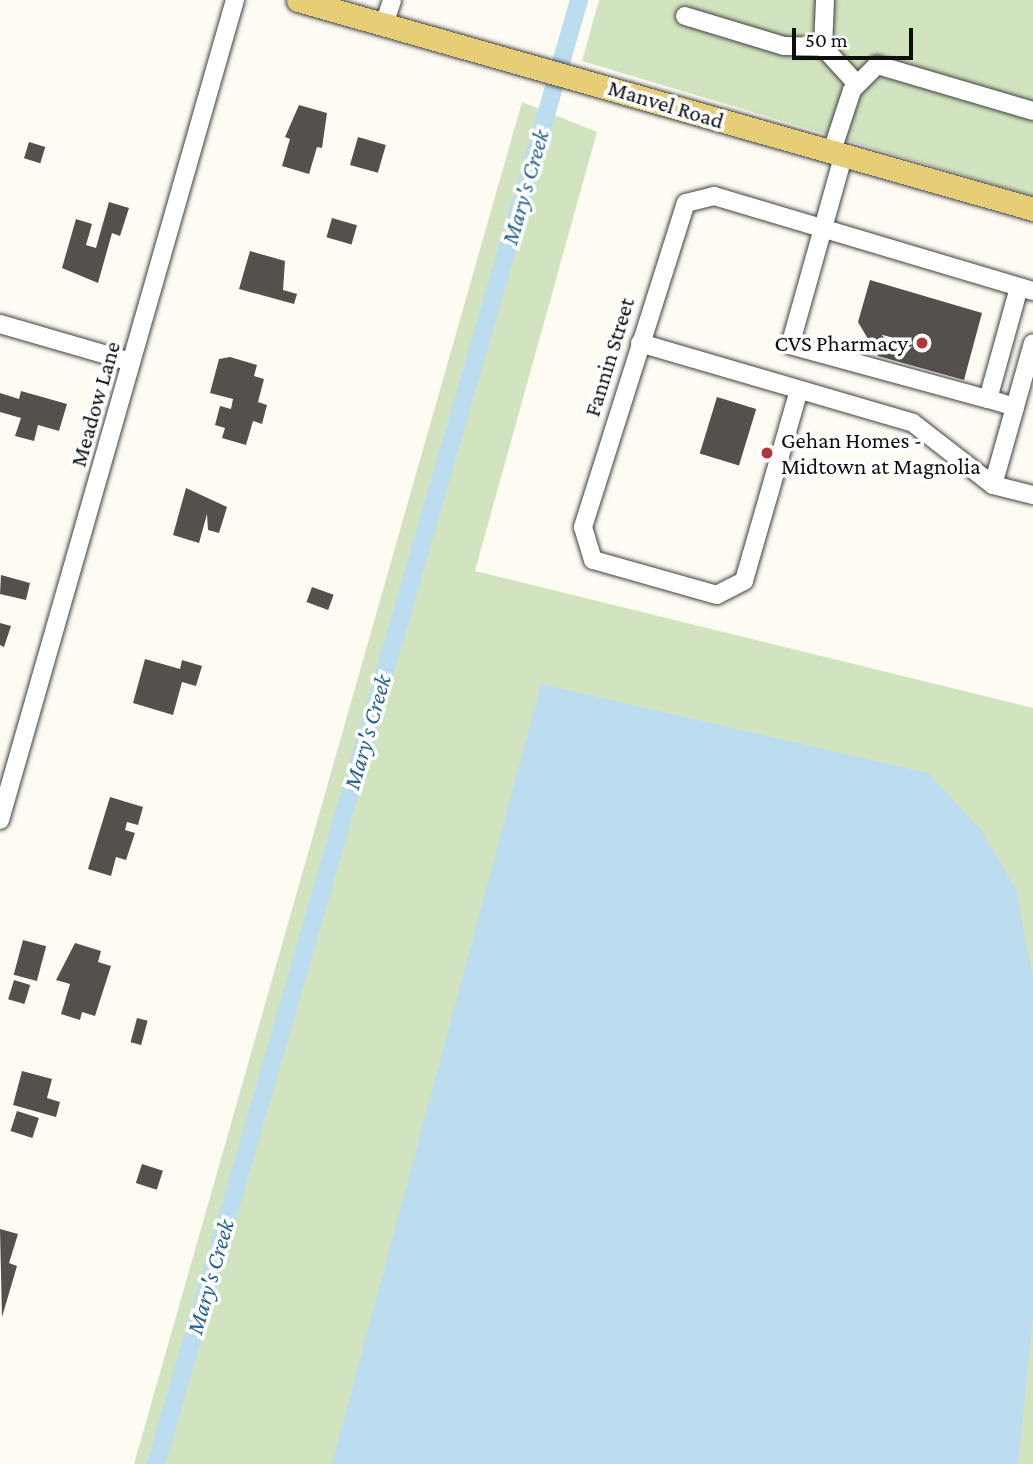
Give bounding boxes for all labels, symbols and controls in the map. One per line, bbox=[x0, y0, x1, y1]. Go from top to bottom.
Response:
scale bar bbox=[795, 14, 916, 58]
text: 50 m bbox=[805, 28, 848, 52]
street label: Manvel Road bbox=[605, 73, 727, 135]
water label: Mary's Creek bbox=[495, 126, 555, 248]
street label: Fannin Street bbox=[578, 294, 640, 420]
place label: CVS Pharmacy bbox=[774, 329, 908, 357]
marker: CVS Pharmacy bbox=[914, 335, 930, 351]
street label: Meadow Lane bbox=[64, 338, 126, 470]
place label: Gehan Homes - Midtown at Magnolia bbox=[781, 426, 981, 480]
marker: Gehan Homes - Midtown at Magnolia bbox=[759, 445, 775, 461]
water label: Mary's Creek bbox=[337, 671, 397, 793]
water label: Mary's Creek bbox=[180, 1216, 240, 1338]

